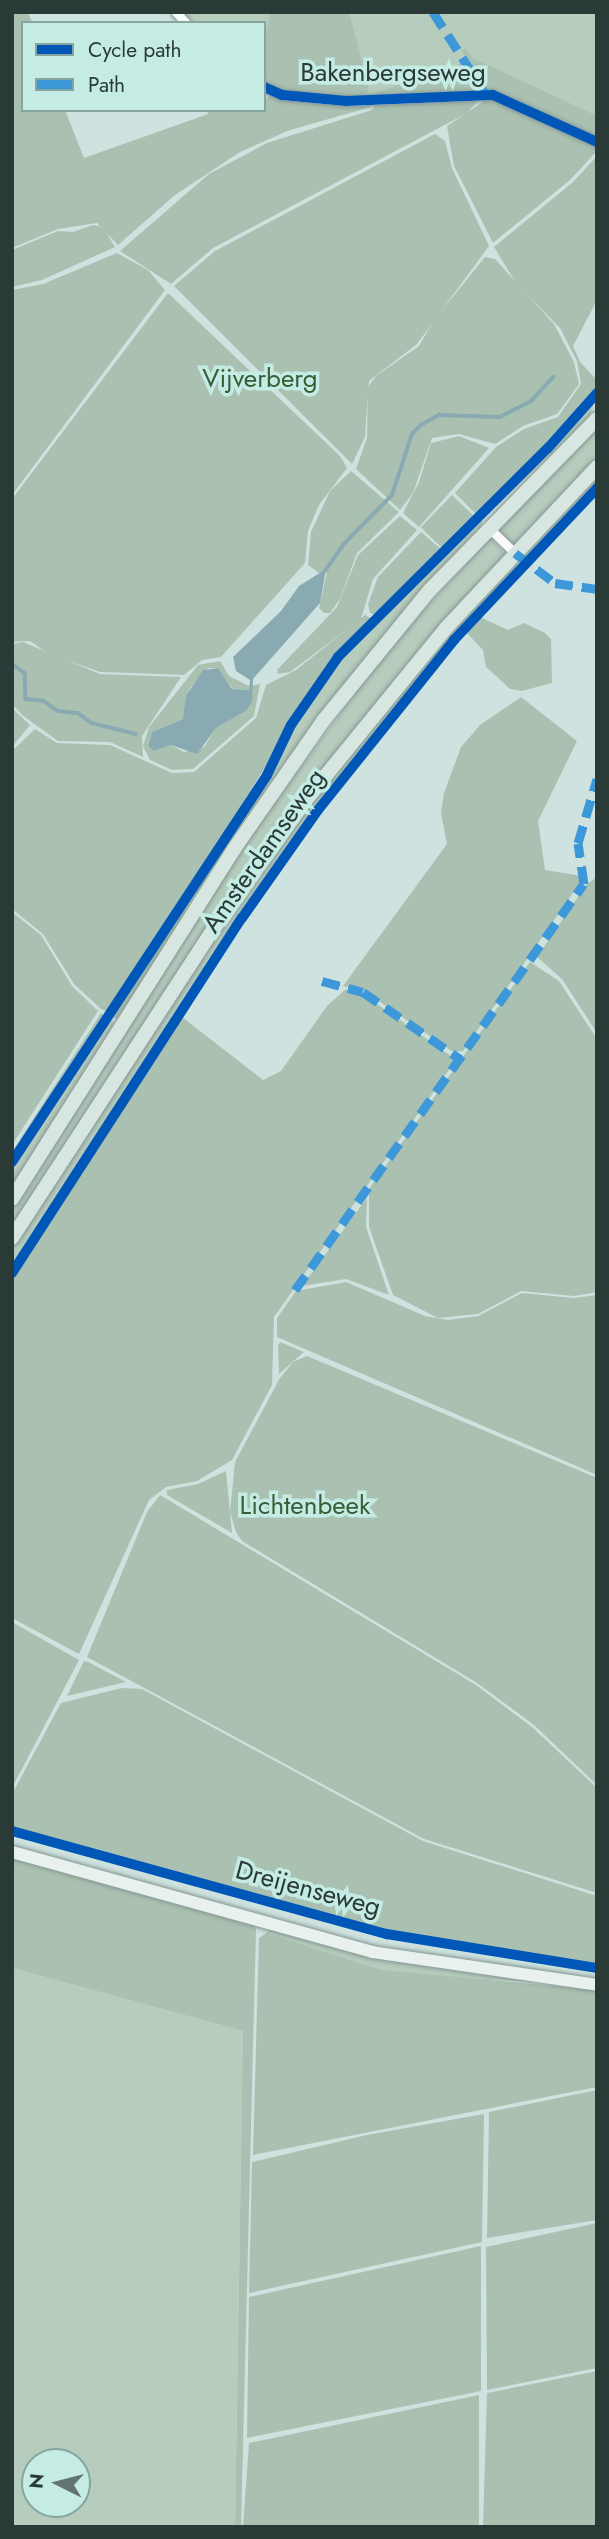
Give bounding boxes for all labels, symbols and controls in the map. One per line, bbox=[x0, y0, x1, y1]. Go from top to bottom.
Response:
legend bbox=[21, 21, 266, 112]
text: Cycle path bbox=[88, 35, 181, 65]
street label: Bakenbergseweg bbox=[300, 57, 486, 89]
text: Path bbox=[88, 70, 125, 100]
park label: Vijverberg bbox=[202, 363, 318, 395]
street label: Amsterdamseweg bbox=[196, 763, 332, 939]
park label: Lichtenbeek bbox=[240, 1490, 370, 1522]
street label: Dreijenseweg bbox=[232, 1855, 384, 1923]
north arrow bbox=[21, 2448, 91, 2518]
text: N bbox=[22, 2472, 51, 2490]

